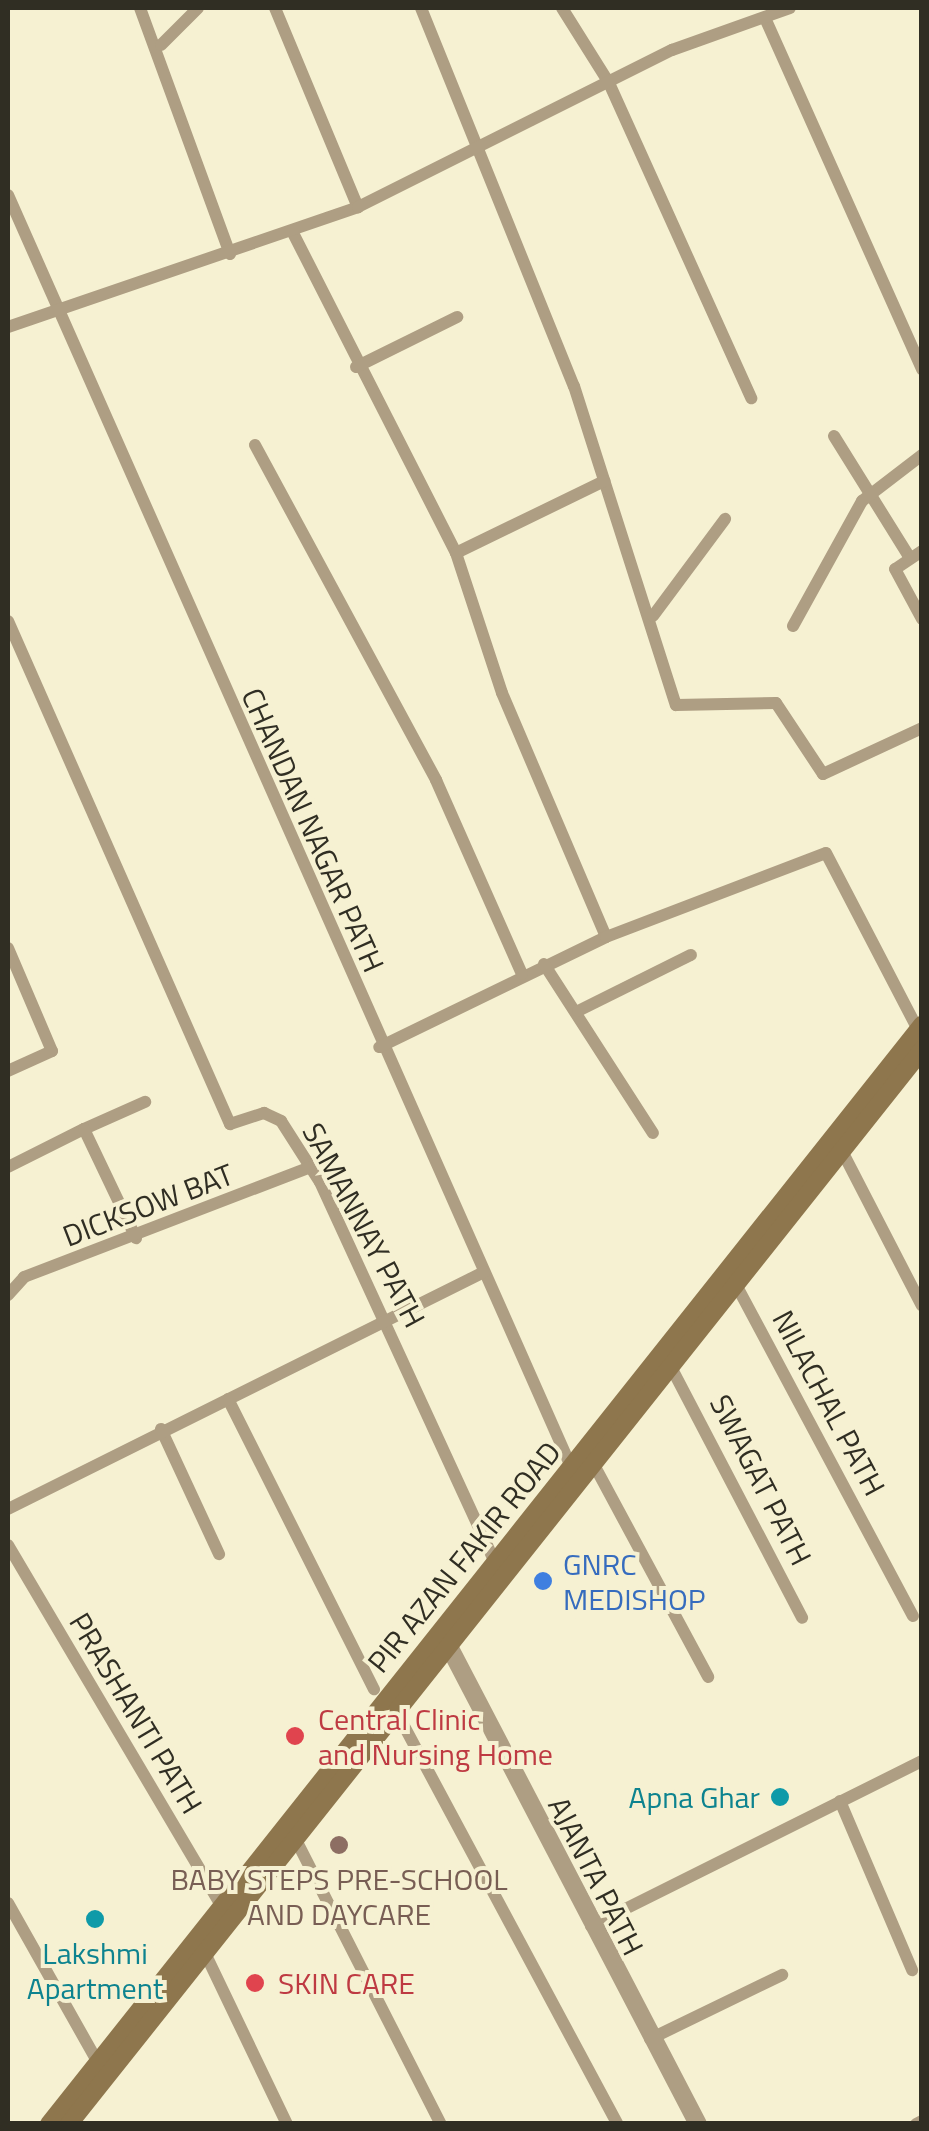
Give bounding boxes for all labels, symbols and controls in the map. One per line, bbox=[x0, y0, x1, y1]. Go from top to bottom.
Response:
street label: CHANDAN NAGAR PATH bbox=[234, 682, 392, 978]
street label: SAMANNAY PATH bbox=[295, 1117, 433, 1333]
street label: DICKSOW BAT bbox=[58, 1156, 238, 1254]
street label: NILACHAL PATH bbox=[765, 1304, 893, 1502]
street label: SWAGAT PATH bbox=[703, 1389, 819, 1571]
street label: PIR AZAN FAKIR ROAD bbox=[360, 1434, 568, 1680]
place label: GNRC MEDISHOP bbox=[563, 1546, 706, 1616]
marker: GNRC MEDISHOP bbox=[532, 1570, 554, 1592]
street label: PRASHANTI PATH bbox=[62, 1606, 210, 1820]
place label: Central Clinic and Nursing Home bbox=[318, 1701, 553, 1772]
marker: Central Clinic and Nursing Home bbox=[282, 1723, 308, 1749]
place label: Apna Ghar bbox=[629, 1779, 760, 1815]
marker: Apna Ghar bbox=[769, 1786, 791, 1808]
street label: AJANTA PATH bbox=[541, 1791, 651, 1961]
marker: BABY STEPS PRE-SCHOOL AND DAYCARE bbox=[328, 1834, 350, 1856]
place label: BABY STEPS PRE-SCHOOL AND DAYCARE bbox=[170, 1861, 508, 1932]
marker: Lakshmi Apartment bbox=[84, 1908, 106, 1930]
place label: Lakshmi Apartment bbox=[27, 1935, 163, 2006]
place label: SKIN CARE bbox=[278, 1965, 415, 2001]
marker: SKIN CARE bbox=[242, 1970, 268, 1996]

